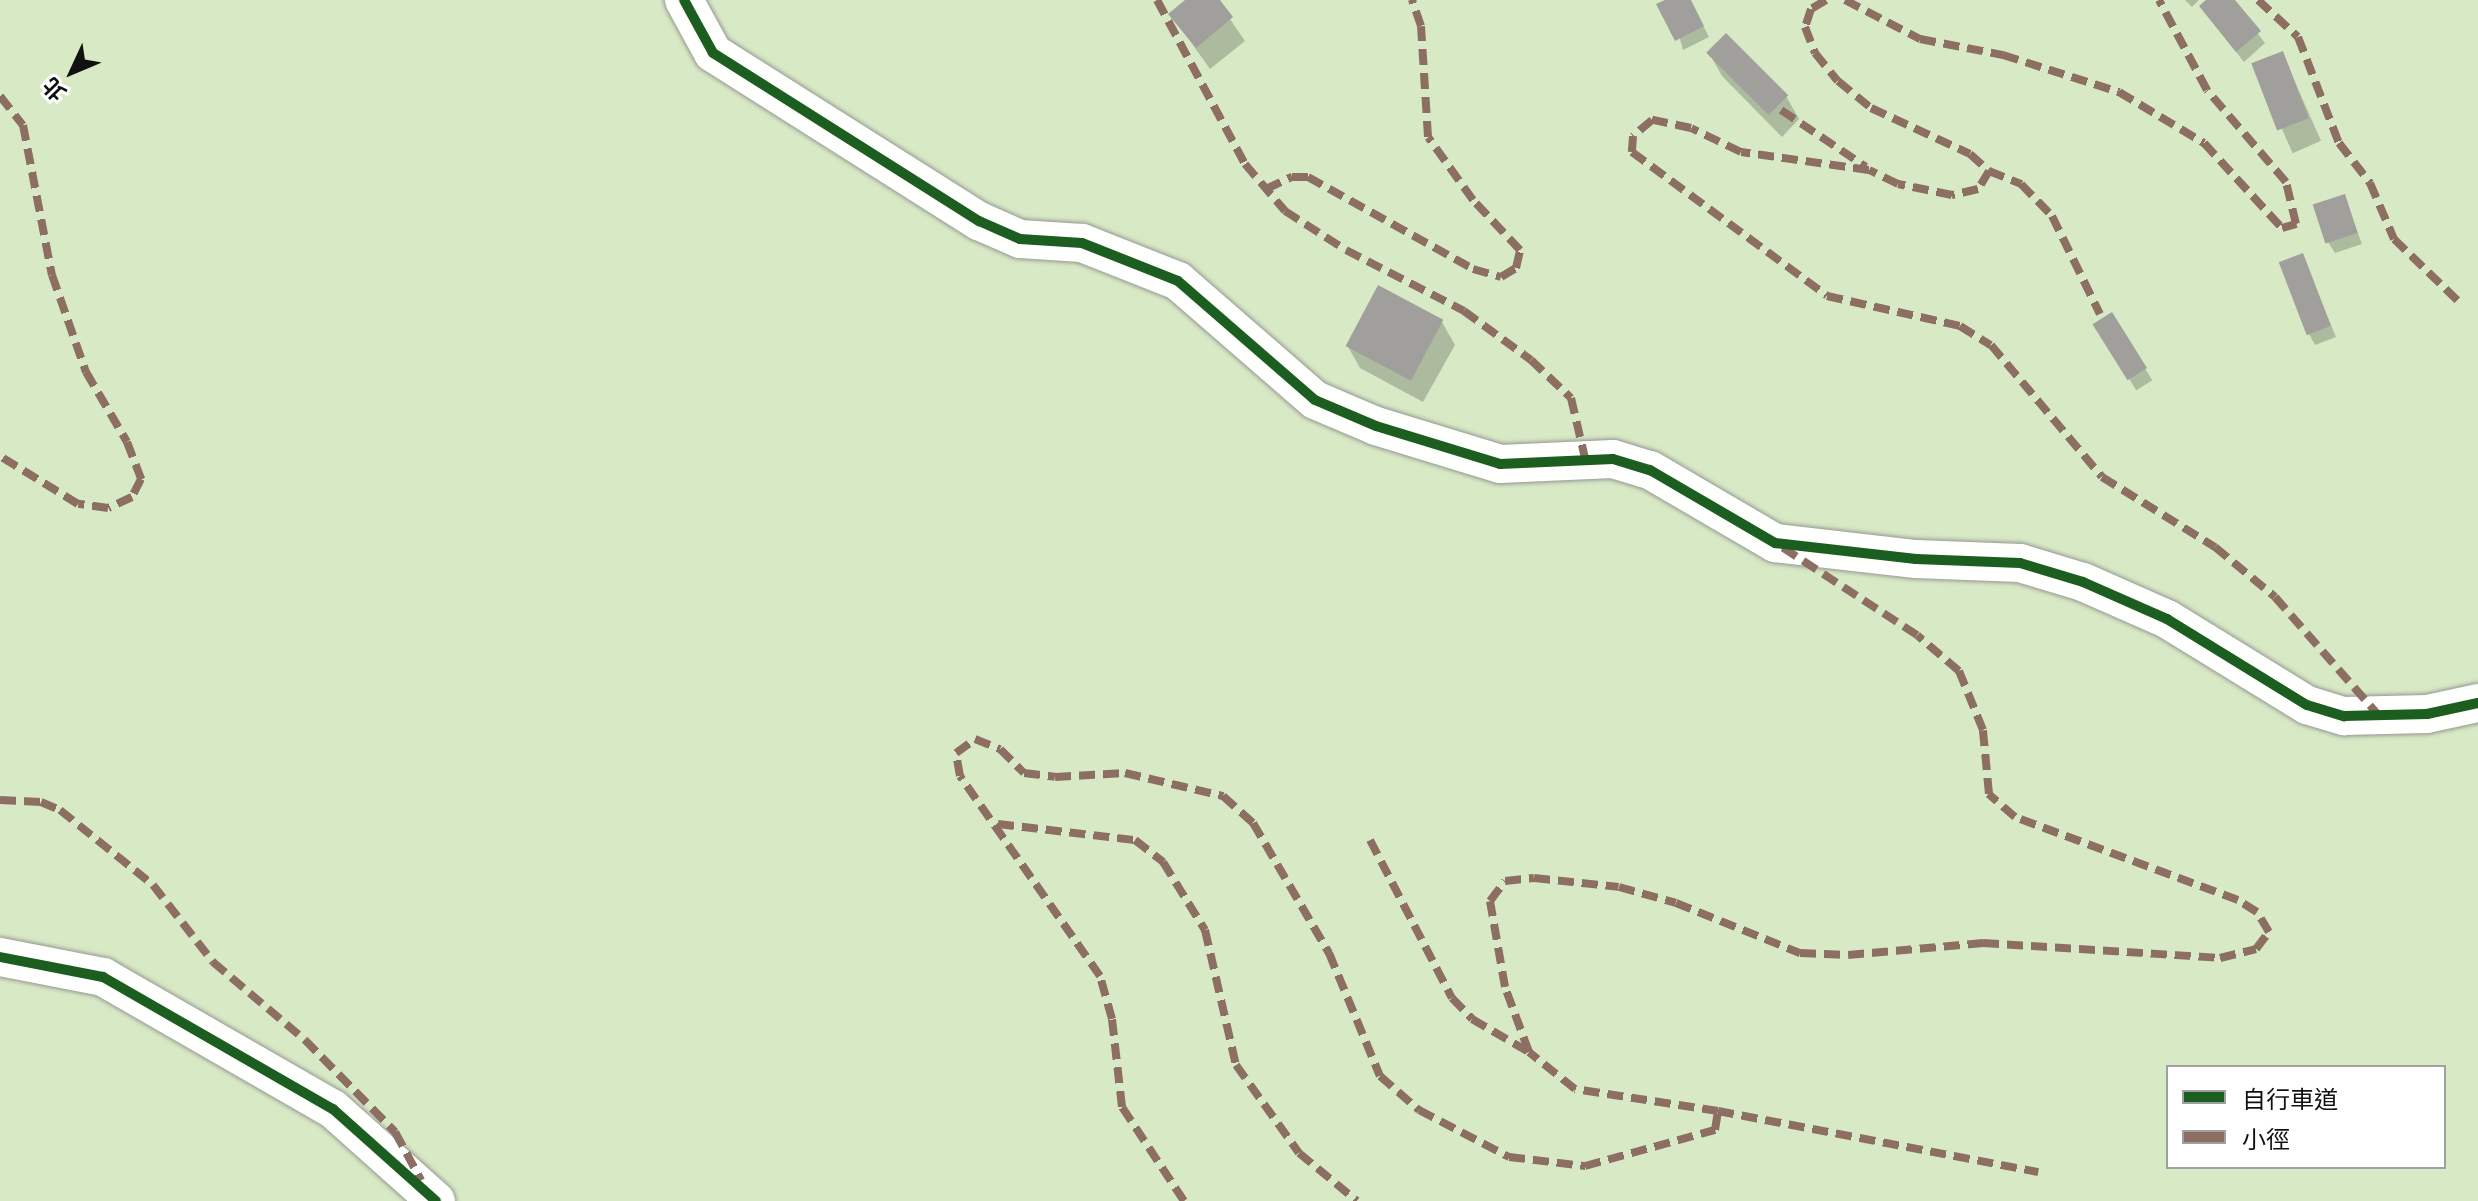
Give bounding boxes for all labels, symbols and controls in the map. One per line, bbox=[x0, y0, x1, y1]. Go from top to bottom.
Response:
north arrow bbox=[32, 32, 112, 112]
text: 北 bbox=[38, 72, 71, 106]
legend bbox=[2166, 1065, 2446, 1169]
text: 自行車道 bbox=[2242, 1087, 2338, 1113]
text: 小徑 bbox=[2242, 1127, 2290, 1153]

